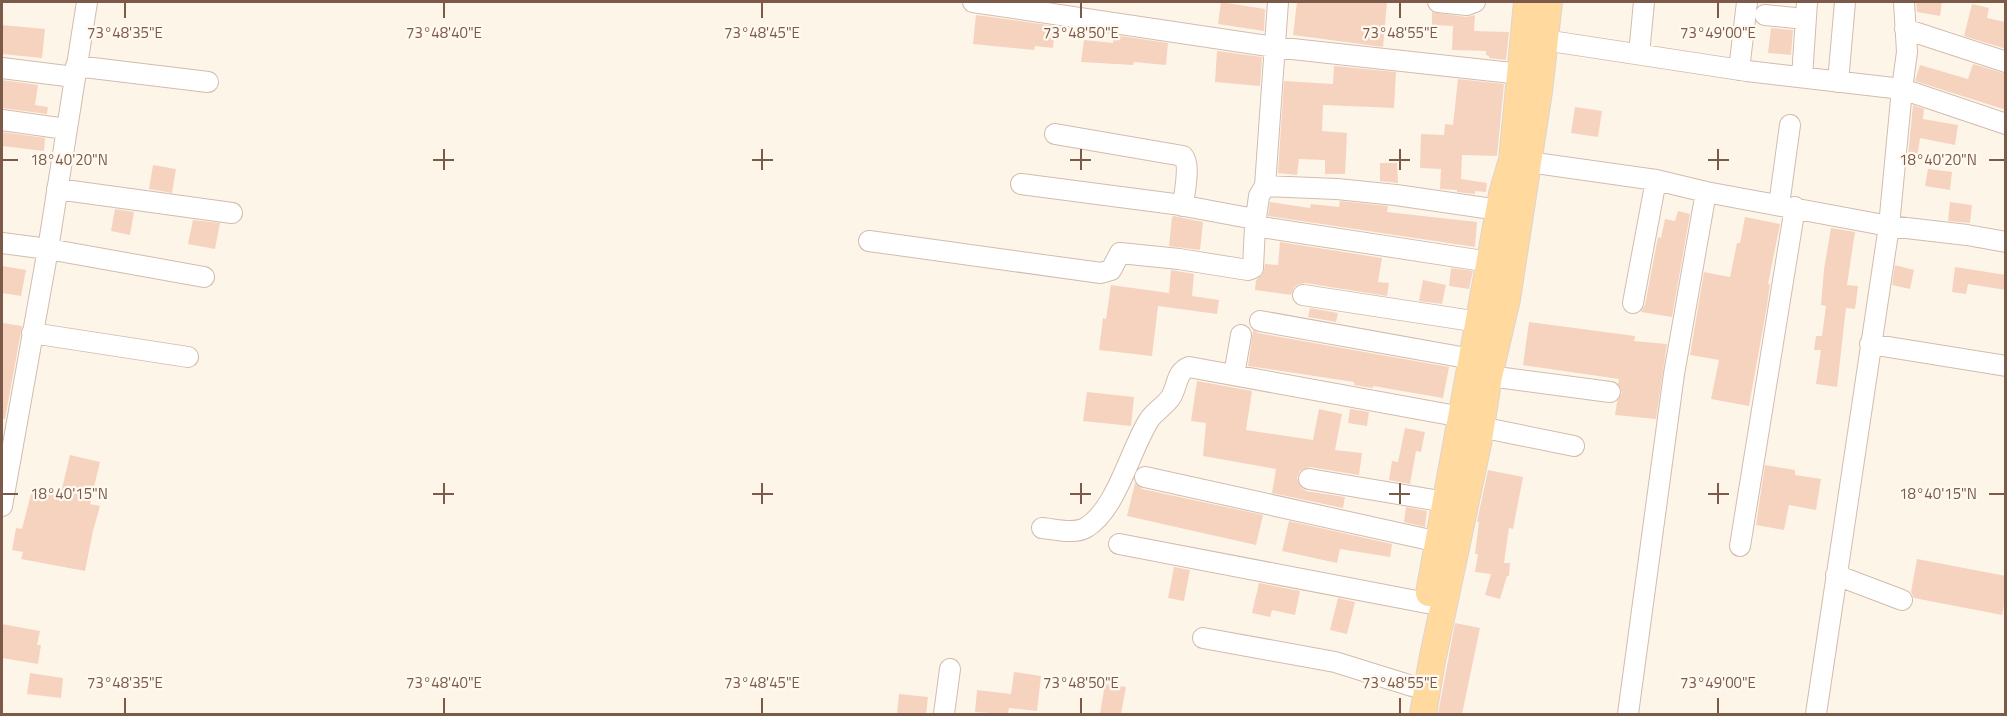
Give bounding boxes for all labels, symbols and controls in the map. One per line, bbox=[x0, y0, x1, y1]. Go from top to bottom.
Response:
text: 73°48'35"E bbox=[87, 21, 163, 44]
text: 73°48'40"E bbox=[406, 21, 482, 44]
text: 73°48'45"E bbox=[724, 21, 800, 44]
text: 73°48'50"E bbox=[1043, 21, 1119, 44]
text: 73°48'55"E bbox=[1362, 21, 1438, 44]
text: 73°49'00"E bbox=[1680, 21, 1756, 44]
text: 18°40'20"N bbox=[30, 148, 108, 171]
text: 18°40'20"N bbox=[1899, 148, 1977, 171]
text: 18°40'15"N bbox=[30, 482, 108, 505]
text: 18°40'15"N bbox=[1899, 482, 1977, 505]
text: 73°48'35"E bbox=[87, 671, 163, 694]
text: 73°48'40"E bbox=[406, 671, 482, 694]
text: 73°48'45"E bbox=[724, 671, 800, 694]
text: 73°48'50"E bbox=[1043, 671, 1119, 694]
text: 73°48'55"E bbox=[1362, 671, 1438, 694]
text: 73°49'00"E bbox=[1680, 671, 1756, 694]

